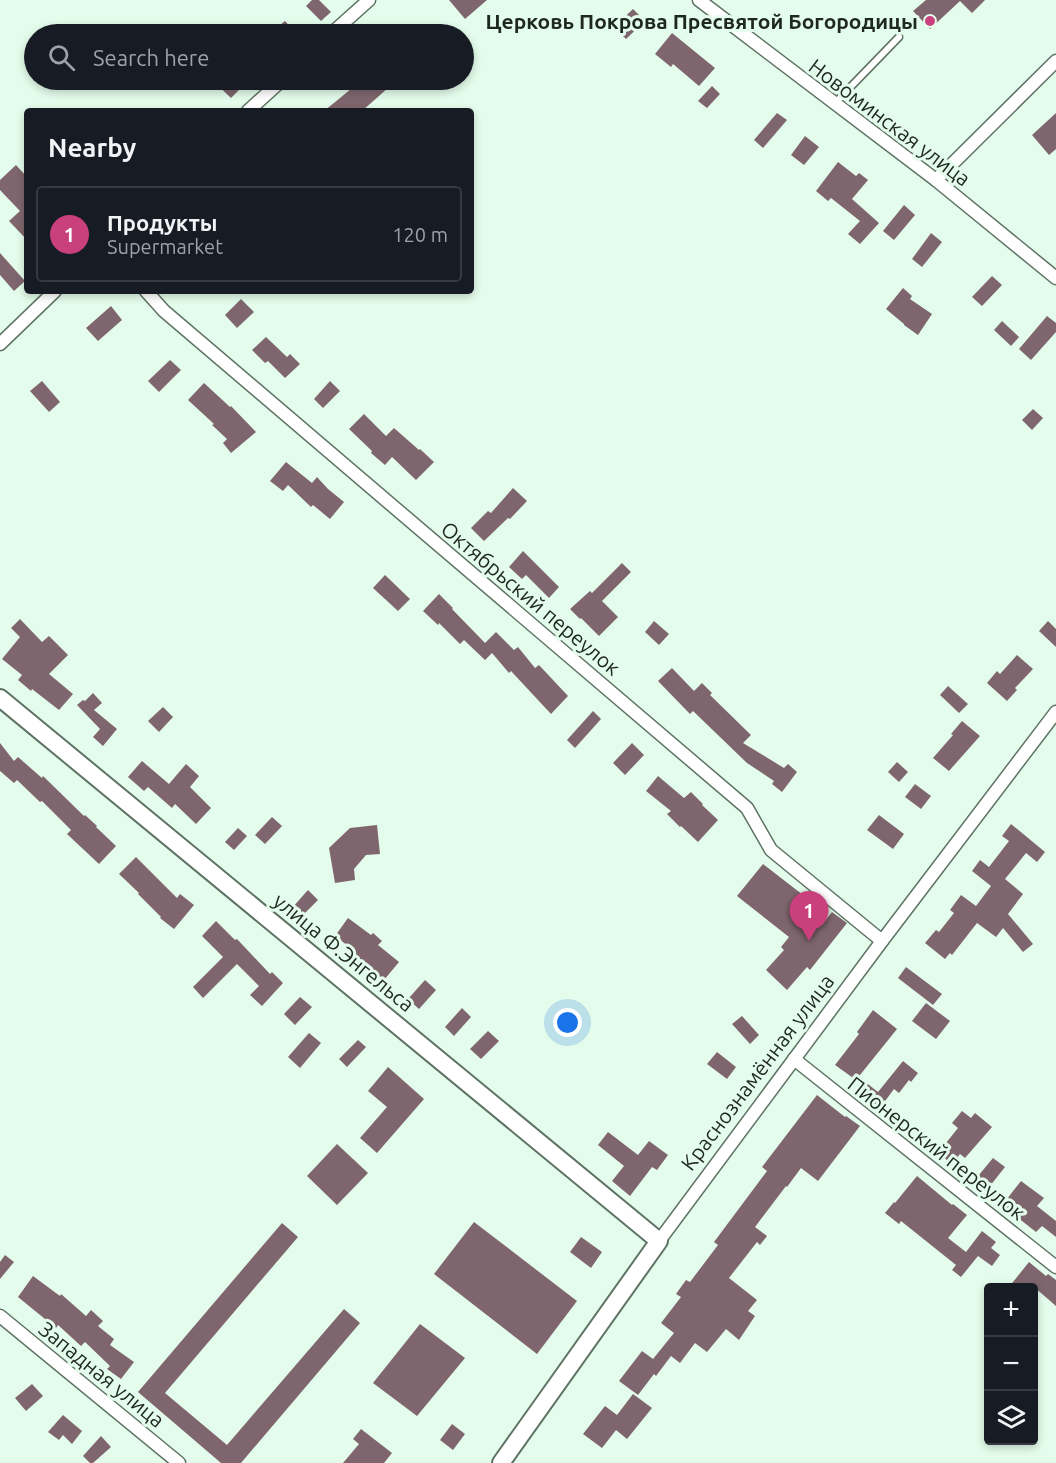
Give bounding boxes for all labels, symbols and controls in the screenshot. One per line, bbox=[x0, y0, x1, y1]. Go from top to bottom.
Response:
place label: Церковь Покрова Пресвятой Богородицы bbox=[485, 9, 918, 33]
marker: Церковь Покрова Пресвятой Богородицы bbox=[923, 14, 937, 28]
search box bbox=[24, 24, 474, 90]
icon: search bbox=[45, 41, 78, 74]
text: Search here bbox=[93, 45, 209, 70]
street label: Новоминская улица bbox=[805, 54, 975, 190]
text: Nearby bbox=[48, 133, 136, 162]
text: Продукты bbox=[107, 210, 217, 235]
text: 1 bbox=[64, 223, 75, 246]
text: 120 m bbox=[392, 223, 448, 246]
text: Supermarket bbox=[107, 235, 223, 258]
street label: Октябрьский переулок bbox=[437, 516, 625, 680]
street label: улица Ф.Энгельса bbox=[269, 888, 419, 1016]
pin: 1 bbox=[790, 892, 828, 941]
street label: Краснознамённая улица bbox=[676, 969, 838, 1175]
your location bbox=[553, 1008, 582, 1037]
street label: Пионерский переулок bbox=[844, 1071, 1031, 1225]
map controls bbox=[984, 1283, 1038, 1445]
button: + bbox=[984, 1283, 1038, 1337]
street label: Западная улица bbox=[34, 1316, 170, 1432]
button: − bbox=[984, 1337, 1038, 1391]
button: layers bbox=[984, 1391, 1038, 1445]

